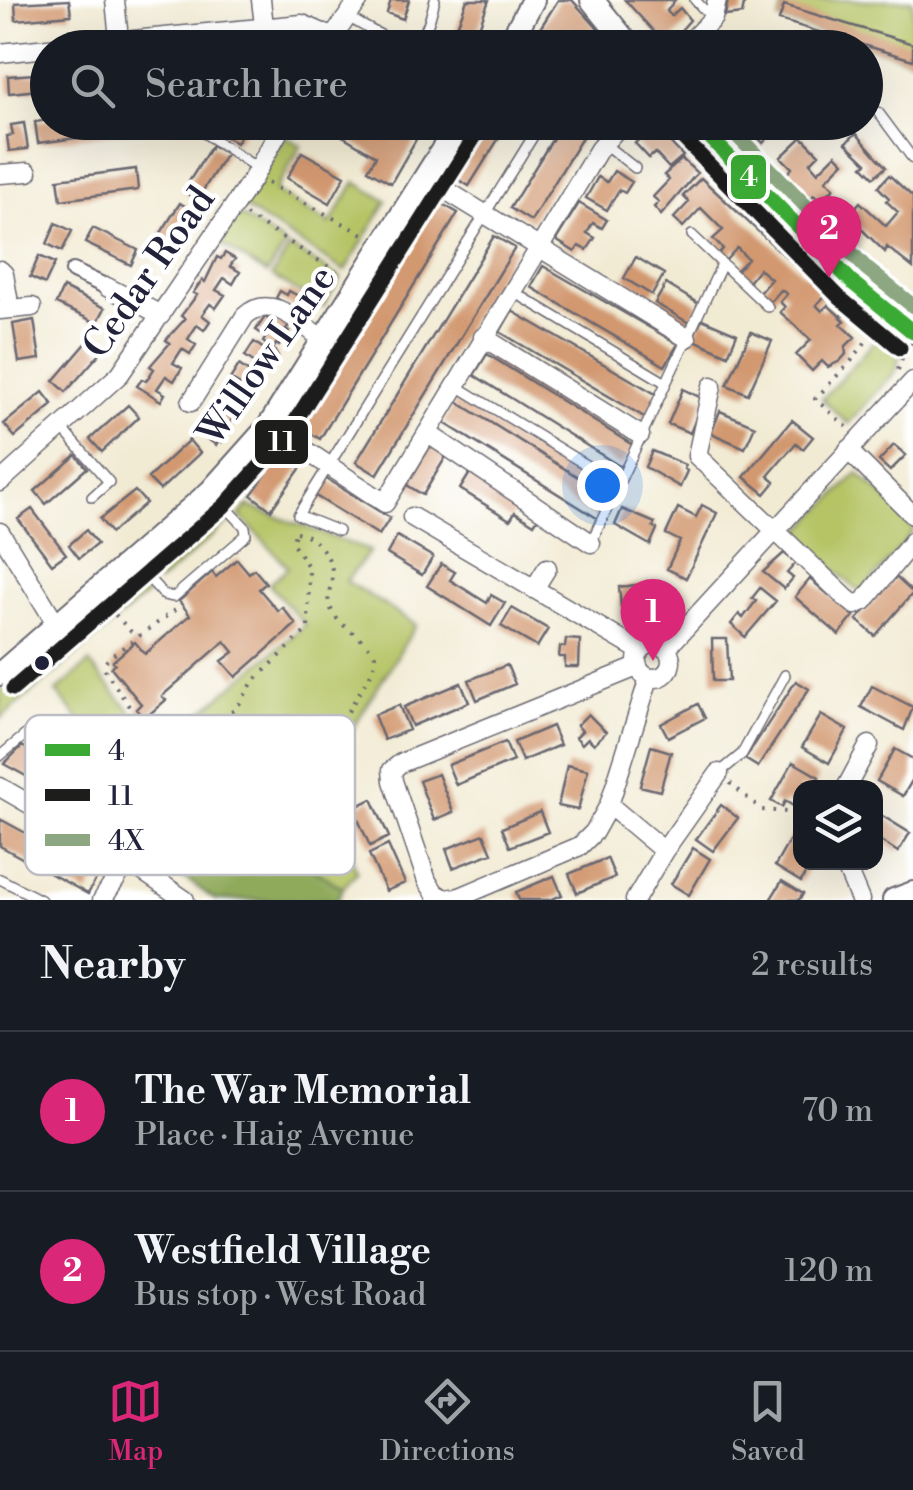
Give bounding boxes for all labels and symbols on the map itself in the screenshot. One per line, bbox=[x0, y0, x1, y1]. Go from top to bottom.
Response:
line badge: 4 bbox=[729, 153, 768, 201]
text: 4 bbox=[740, 160, 758, 195]
street label: Cedar Road bbox=[73, 178, 226, 368]
pin: 2 bbox=[796, 196, 862, 278]
street label: Willow Lane bbox=[187, 257, 346, 456]
line badge: 11 bbox=[253, 418, 310, 466]
text: 11 bbox=[268, 425, 296, 460]
your location bbox=[577, 460, 628, 511]
pin: 1 bbox=[620, 578, 686, 661]
unlabelled marker bbox=[32, 653, 52, 673]
legend bbox=[25, 715, 355, 875]
text: 4 bbox=[108, 734, 125, 769]
text: 11 bbox=[108, 779, 133, 814]
text: 4X bbox=[108, 824, 145, 859]

